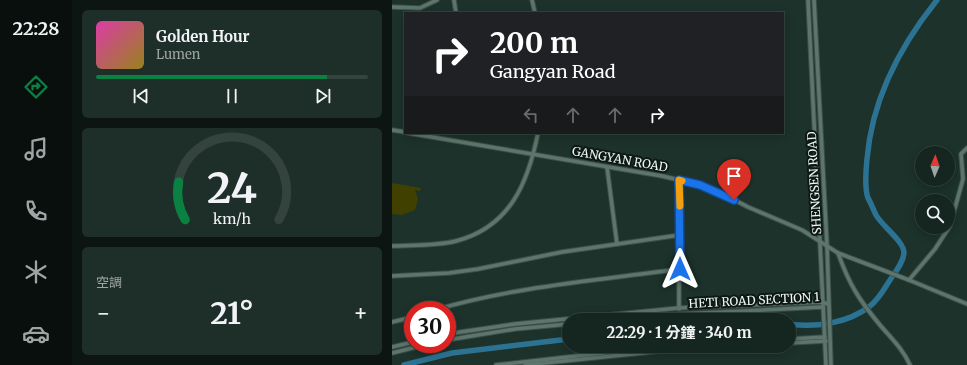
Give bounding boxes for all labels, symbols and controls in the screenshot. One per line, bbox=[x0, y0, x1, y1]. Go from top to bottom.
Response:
text: 22:28 bbox=[13, 17, 59, 40]
text: 200 m bbox=[490, 25, 578, 61]
text: Golden Hour bbox=[156, 27, 250, 46]
icon: right bbox=[424, 28, 476, 80]
text: Lumen bbox=[156, 46, 200, 63]
text: Gangyan Road bbox=[490, 60, 616, 83]
icon: directions bbox=[22, 73, 50, 101]
icon: previous bbox=[130, 85, 152, 107]
icon: pause bbox=[221, 85, 243, 107]
icon: next bbox=[312, 85, 334, 107]
icon: left bbox=[520, 104, 542, 126]
icon: ahead bbox=[562, 104, 584, 126]
icon: ahead bbox=[604, 104, 626, 126]
icon: right bbox=[646, 104, 668, 126]
street label: SHENGSEN ROAD bbox=[804, 131, 824, 235]
icon: music bbox=[22, 135, 50, 163]
street label: GANGYAN ROAD bbox=[571, 143, 669, 175]
north arrow bbox=[915, 146, 955, 186]
map controls bbox=[915, 146, 955, 234]
pin bbox=[717, 159, 751, 200]
text: 24 bbox=[207, 162, 257, 214]
icon: arrive bbox=[723, 165, 745, 187]
button: search bbox=[915, 194, 955, 234]
icon: phone bbox=[22, 197, 50, 225]
text: km/h bbox=[213, 210, 251, 228]
position arrow bbox=[659, 248, 701, 290]
icon: climate bbox=[22, 258, 50, 286]
text: 空調 bbox=[96, 274, 122, 291]
street label: HETI ROAD SECTION 1 bbox=[688, 289, 820, 311]
text: 21° bbox=[210, 294, 254, 332]
text: − bbox=[96, 299, 111, 327]
text: + bbox=[353, 299, 368, 327]
speed limit sign: 30 bbox=[404, 301, 456, 353]
icon: car bbox=[22, 320, 50, 348]
text: 22:29 · 1 分鐘 · 340 m bbox=[607, 323, 751, 342]

